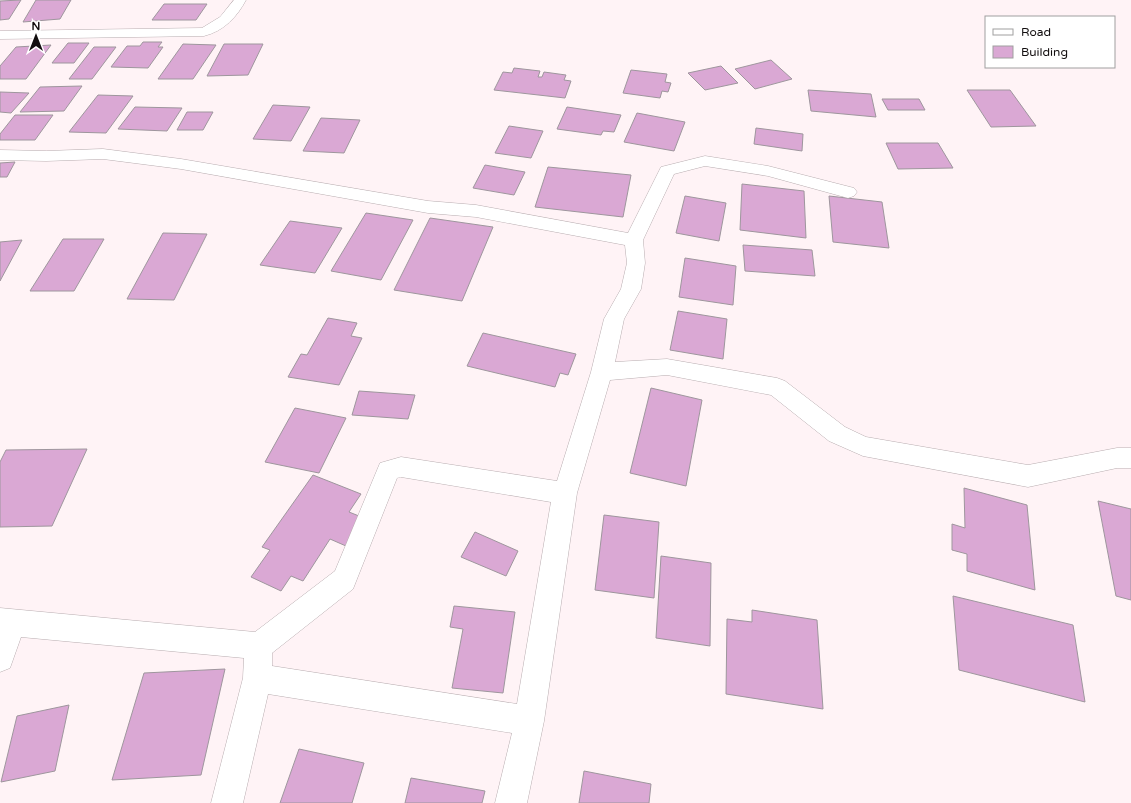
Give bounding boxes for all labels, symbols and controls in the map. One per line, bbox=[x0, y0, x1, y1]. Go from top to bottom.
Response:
north arrow bbox=[16, 16, 56, 56]
legend bbox=[985, 16, 1115, 68]
text: N bbox=[32, 20, 40, 33]
text: Road bbox=[1021, 25, 1051, 39]
text: Building bbox=[1021, 45, 1068, 59]

